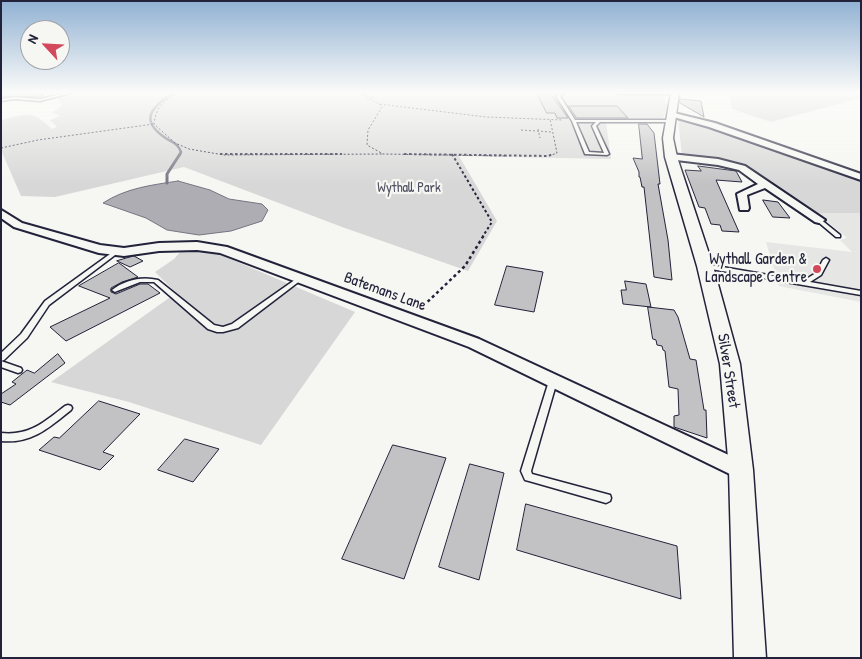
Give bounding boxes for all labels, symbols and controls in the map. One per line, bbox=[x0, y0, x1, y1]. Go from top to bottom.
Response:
north arrow bbox=[20, 20, 70, 70]
text: N bbox=[22, 31, 42, 46]
park label: Wythall Park bbox=[377, 180, 441, 196]
place label: Wythall Garden & Landscape Centre bbox=[705, 250, 807, 288]
marker: Wythall Garden & Landscape Centre bbox=[811, 263, 823, 275]
street label: Batemans Lane bbox=[341, 268, 429, 316]
street label: Silver Street bbox=[713, 332, 743, 410]

